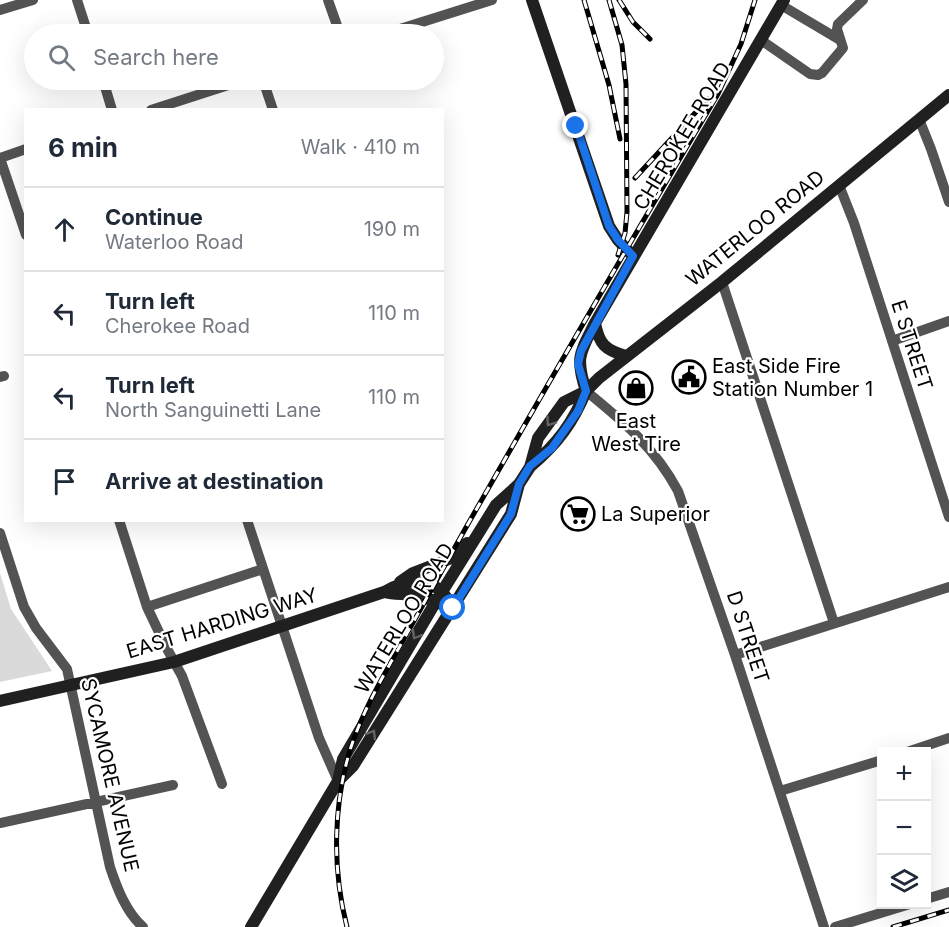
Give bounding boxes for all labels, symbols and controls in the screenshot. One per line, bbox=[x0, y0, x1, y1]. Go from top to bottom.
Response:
search box bbox=[24, 24, 444, 90]
icon: search bbox=[45, 41, 78, 74]
text: Search here bbox=[93, 44, 219, 70]
street label: CHEROKEE ROAD bbox=[628, 58, 736, 214]
route end bbox=[562, 112, 588, 138]
text: 6 min bbox=[48, 132, 118, 163]
text: Walk · 410 m bbox=[301, 135, 420, 159]
street label: WATERLOO ROAD bbox=[681, 165, 829, 291]
text: Continue bbox=[105, 204, 203, 230]
icon: ahead bbox=[48, 213, 81, 246]
text: 190 m bbox=[364, 217, 420, 241]
text: Waterloo Road bbox=[105, 230, 243, 254]
text: Turn left bbox=[105, 288, 195, 314]
icon: left bbox=[48, 297, 81, 330]
street label: E STREET bbox=[886, 297, 938, 393]
text: 110 m bbox=[368, 301, 420, 325]
text: Cherokee Road bbox=[105, 314, 250, 338]
place label: East Side Fire Station Number 1 bbox=[712, 354, 873, 401]
public building icon: East Side Fire Station Number 1 bbox=[671, 359, 707, 395]
shop icon: East West Tire bbox=[618, 370, 654, 406]
text: Turn left bbox=[105, 372, 195, 398]
icon: left bbox=[48, 381, 81, 414]
text: 110 m bbox=[368, 385, 420, 409]
text: North Sanguinetti Lane bbox=[105, 398, 321, 422]
place label: East West Tire bbox=[591, 409, 681, 456]
one-way arrow bbox=[546, 416, 557, 427]
icon: arrive bbox=[48, 465, 81, 498]
text: Arrive at destination bbox=[105, 468, 324, 494]
supermarket icon: La Superior bbox=[560, 496, 596, 532]
place label: La Superior bbox=[601, 502, 710, 526]
street label: WATERLOO ROAD bbox=[350, 538, 458, 698]
street label: EAST HARDING WAY bbox=[124, 582, 321, 664]
street label: D STREET bbox=[722, 588, 774, 686]
route start bbox=[439, 594, 465, 620]
one-way arrow bbox=[411, 629, 423, 639]
street label: SYCAMORE AVENUE bbox=[76, 676, 144, 874]
one-way arrow bbox=[365, 730, 377, 740]
map controls bbox=[877, 747, 931, 909]
button: + bbox=[877, 747, 931, 801]
button: − bbox=[877, 801, 931, 855]
button: layers bbox=[877, 855, 931, 909]

